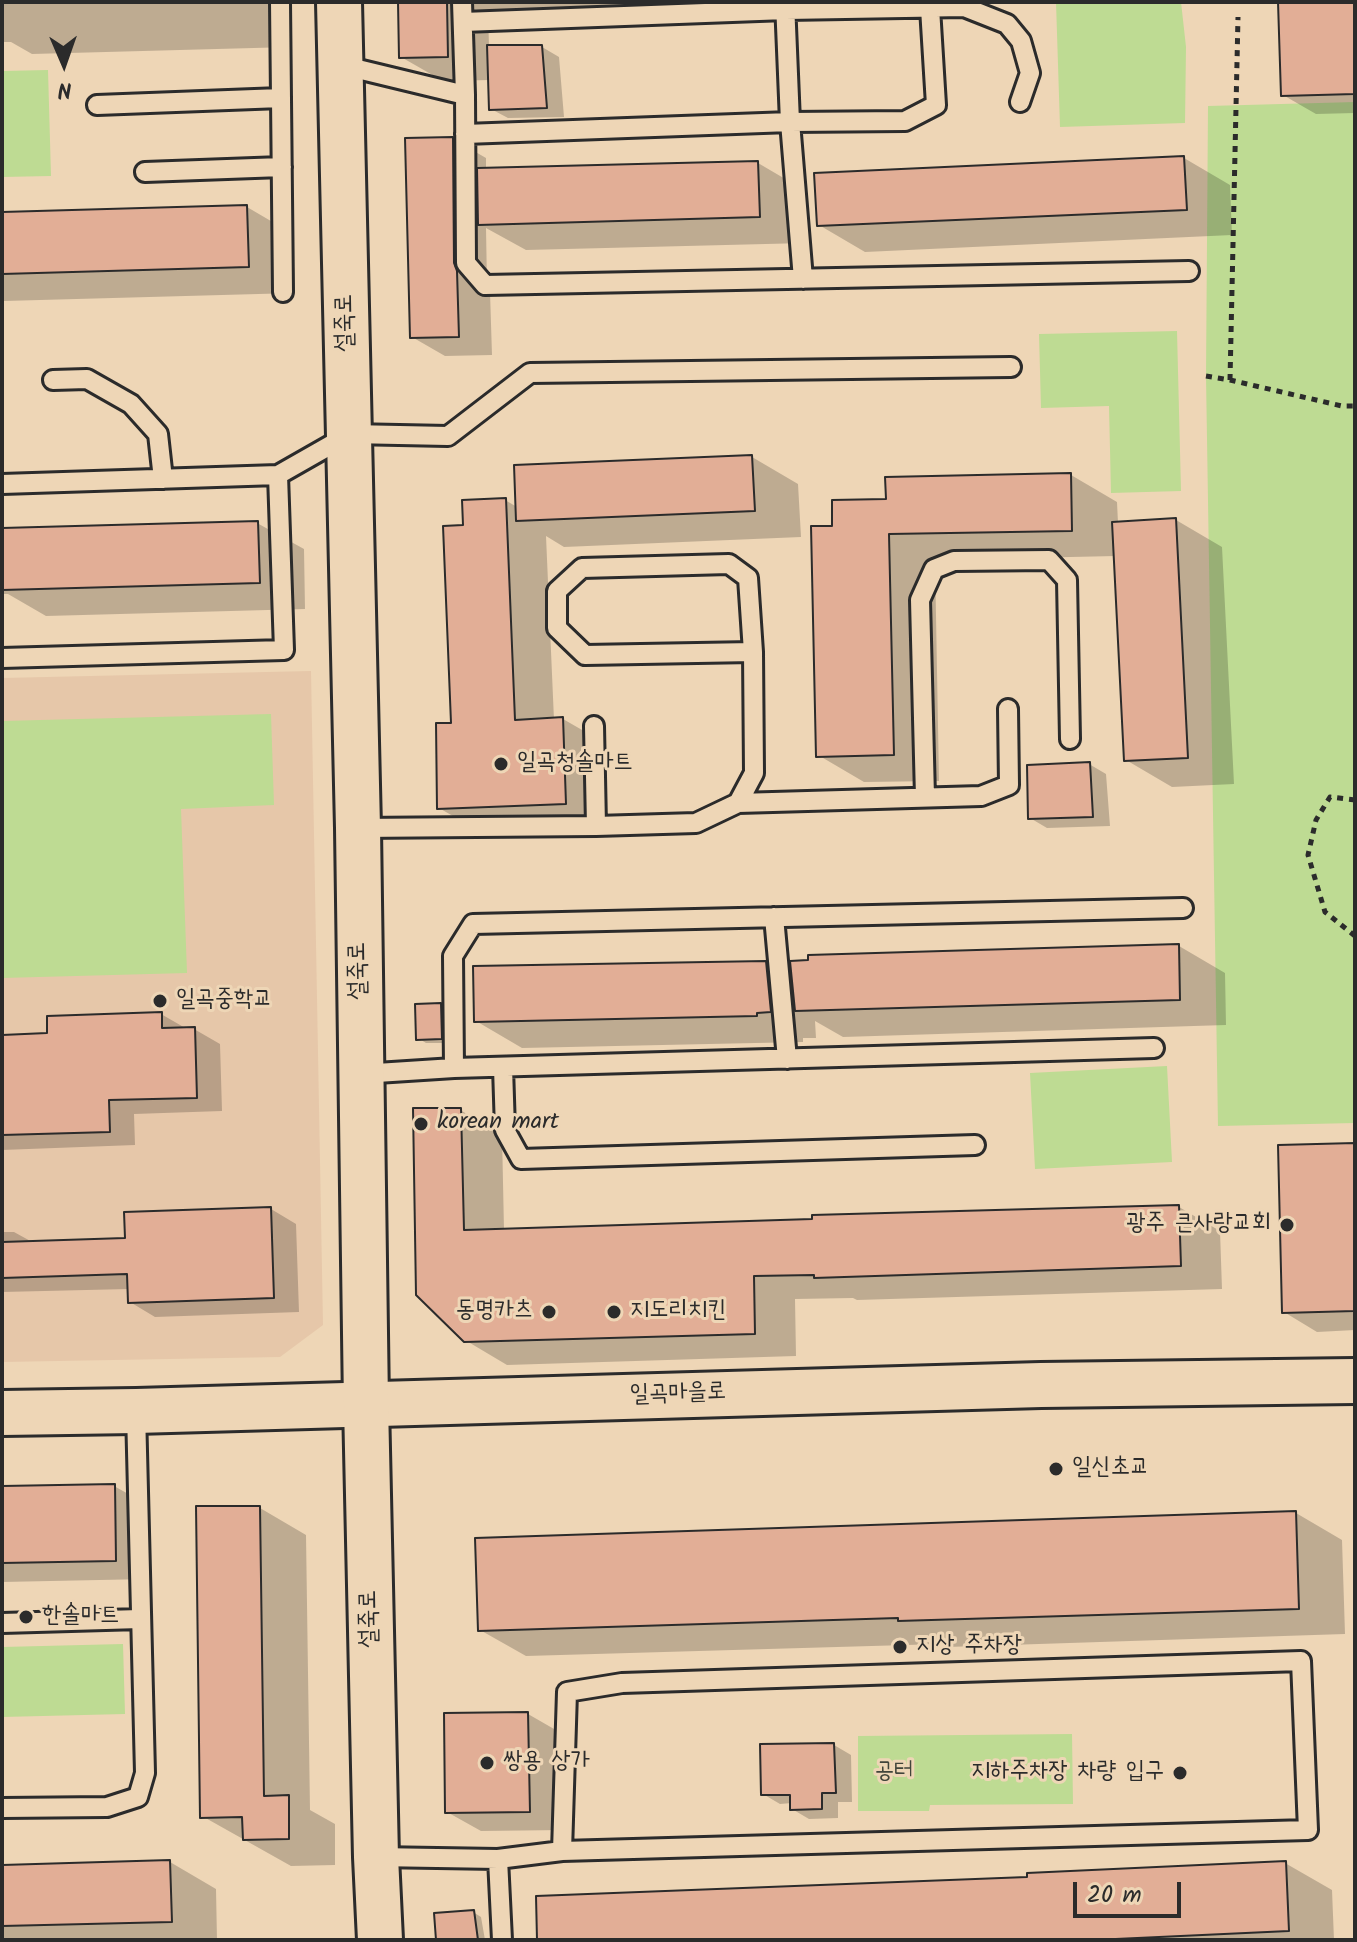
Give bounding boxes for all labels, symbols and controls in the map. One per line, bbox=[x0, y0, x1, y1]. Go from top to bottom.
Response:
north arrow bbox=[24, 24, 104, 104]
text: N bbox=[57, 71, 72, 106]
street label: 설죽로 bbox=[332, 294, 362, 352]
place label: 일곡청솔마트 bbox=[517, 750, 633, 778]
marker: 일곡청솔마트 bbox=[492, 755, 510, 773]
street label: 설죽로 bbox=[345, 942, 375, 1000]
place label: 일곡중학교 bbox=[176, 987, 273, 1015]
marker: 일곡중학교 bbox=[151, 992, 169, 1010]
place label: korean mart bbox=[437, 1110, 559, 1138]
marker: korean mart bbox=[412, 1115, 430, 1133]
place label: 광주 큰사랑교회 bbox=[1126, 1211, 1271, 1239]
marker: 광주 큰사랑교회 bbox=[1278, 1216, 1296, 1234]
place label: 동명카츠 bbox=[456, 1298, 533, 1326]
place label: 지도리치킨 bbox=[630, 1298, 727, 1326]
marker: 동명카츠 bbox=[540, 1303, 558, 1321]
marker: 지도리치킨 bbox=[605, 1303, 623, 1321]
street label: 일곡마을로 bbox=[629, 1379, 727, 1411]
place label: 일신초교 bbox=[1072, 1455, 1149, 1483]
marker: 일신초교 bbox=[1047, 1460, 1065, 1478]
street label: 설죽로 bbox=[356, 1590, 386, 1648]
place label: 한솔마트 bbox=[42, 1603, 119, 1631]
marker: 한솔마트 bbox=[17, 1608, 35, 1626]
place label: 지상 주차장 bbox=[916, 1633, 1022, 1661]
marker: 지상 주차장 bbox=[891, 1638, 909, 1656]
place label: 쌍용 상가 bbox=[503, 1749, 590, 1777]
marker: 쌍용 상가 bbox=[478, 1754, 496, 1772]
park label: 공터 bbox=[875, 1759, 913, 1787]
place label: 지하주차장 차량 입구 bbox=[971, 1759, 1164, 1787]
marker: 지하주차장 차량 입구 bbox=[1171, 1764, 1189, 1782]
scale bar bbox=[1077, 1866, 1185, 1916]
text: 20 m bbox=[1087, 1876, 1142, 1915]

